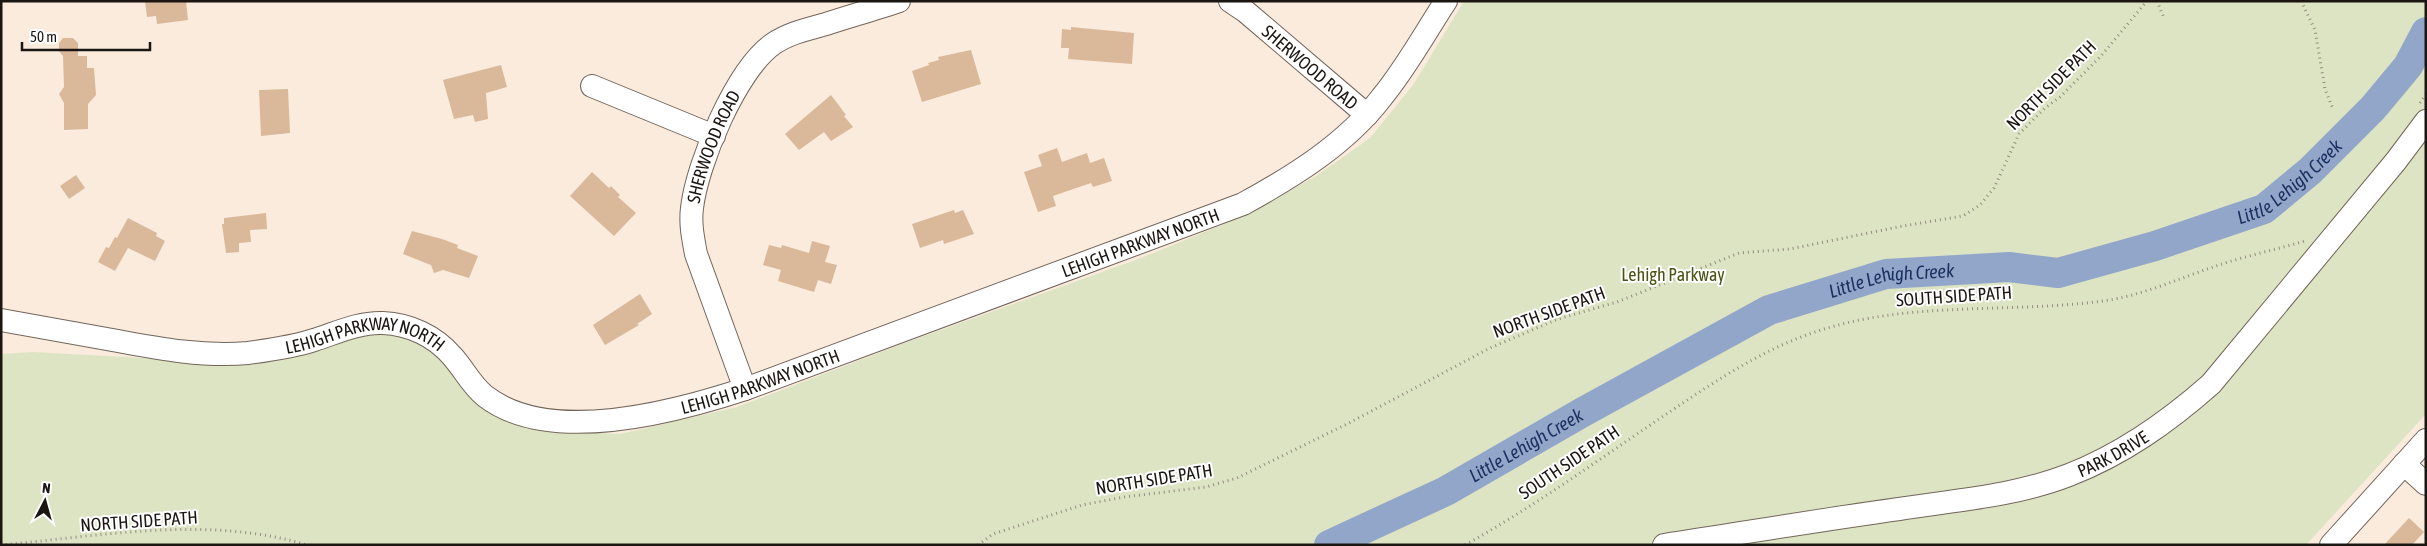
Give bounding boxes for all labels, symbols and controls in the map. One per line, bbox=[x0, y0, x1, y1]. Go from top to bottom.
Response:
scale bar bbox=[22, 20, 150, 52]
street label: SHERWOOD ROAD bbox=[1258, 20, 1363, 113]
text: 50 m bbox=[30, 28, 57, 45]
street label: NORTH SIDE PATH bbox=[2002, 36, 2100, 134]
street label: SHERWOOD ROAD bbox=[682, 86, 744, 205]
water label: Little Lehigh Creek bbox=[2234, 134, 2347, 228]
street label: LEHIGH PARKWAY NORTH bbox=[1058, 203, 1222, 281]
water label: Little Lehigh Creek bbox=[1826, 259, 1956, 302]
park label: Lehigh Parkway bbox=[1621, 264, 1725, 285]
street label: SOUTH SIDE PATH bbox=[1895, 281, 2013, 311]
street label: NORTH SIDE PATH bbox=[1490, 282, 1608, 342]
text: LEHIGH PARKWAY NORTH bbox=[283, 312, 449, 358]
street label: LEHIGH PARKWAY NORTH bbox=[280, 339, 446, 363]
street label: LEHIGH PARKWAY NORTH bbox=[678, 344, 842, 418]
water label: Little Lehigh Creek bbox=[1465, 403, 1587, 486]
street label: SOUTH SIDE PATH bbox=[1515, 421, 1623, 503]
street label: PARK DRIVE bbox=[2074, 426, 2152, 481]
street label: NORTH SIDE PATH bbox=[1094, 459, 1214, 499]
north arrow bbox=[20, 476, 70, 526]
text: N bbox=[41, 480, 51, 496]
street label: NORTH SIDE PATH bbox=[79, 506, 199, 536]

